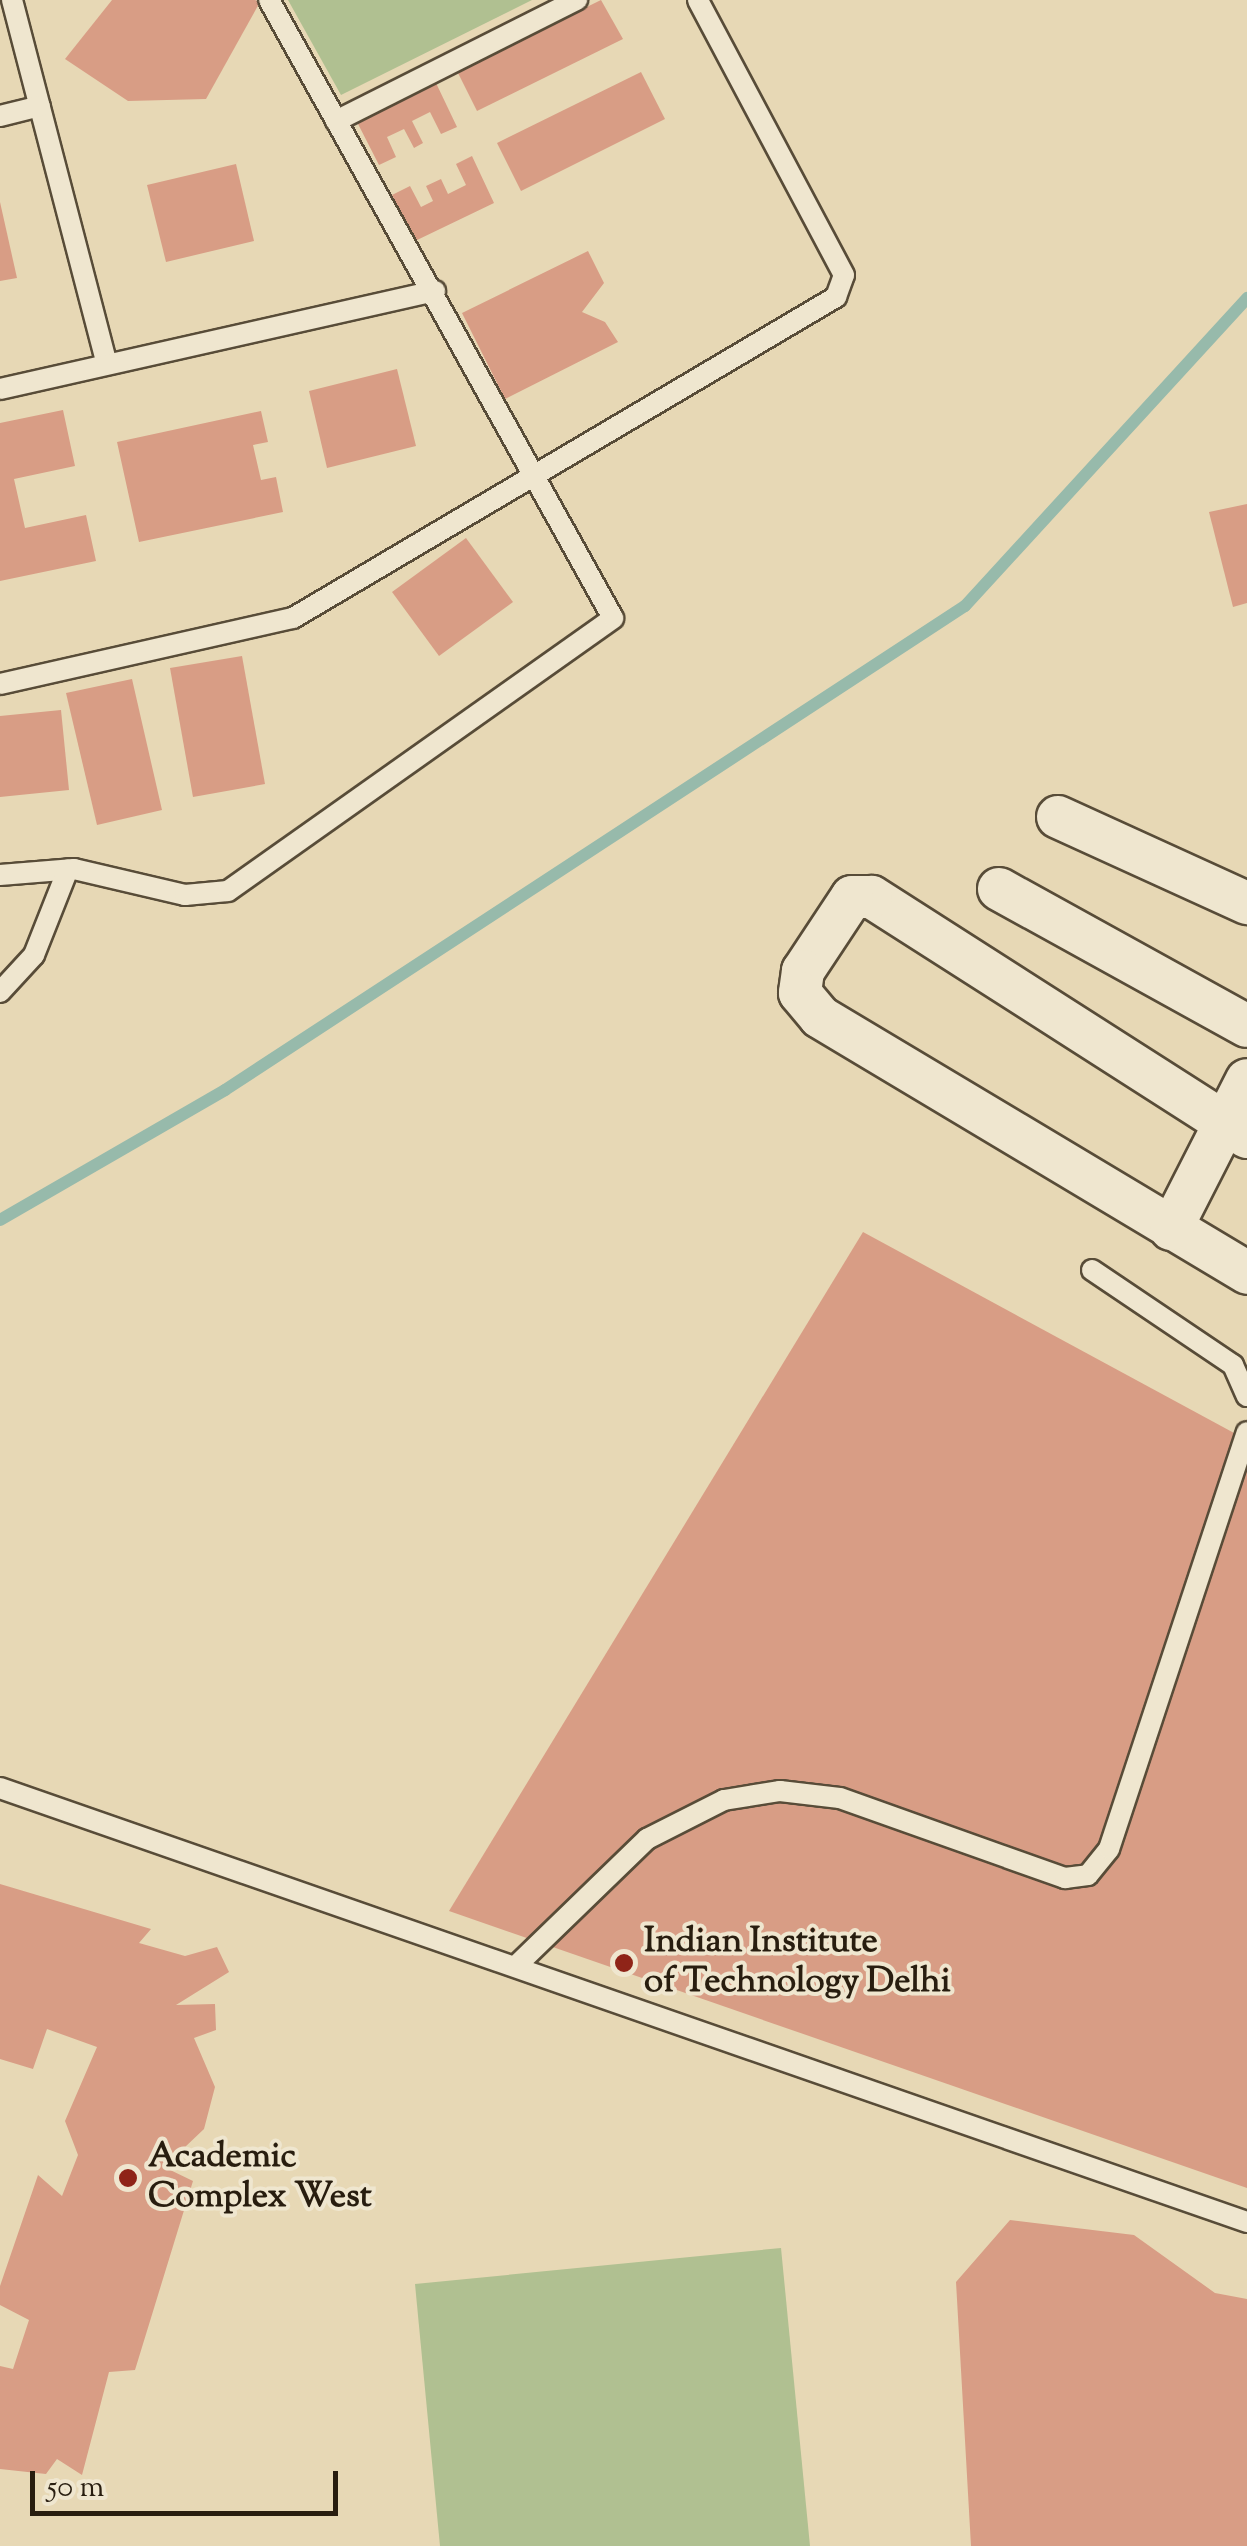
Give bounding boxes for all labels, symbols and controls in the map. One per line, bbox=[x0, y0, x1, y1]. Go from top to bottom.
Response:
place label: Indian Institute of Technology Delhi bbox=[644, 1922, 951, 2004]
marker: Indian Institute of Technology Delhi bbox=[613, 1952, 635, 1974]
place label: Academic Complex West bbox=[148, 2137, 372, 2219]
marker: Academic Complex West bbox=[117, 2167, 139, 2189]
scale bar bbox=[35, 2451, 342, 2513]
text: 50 m bbox=[47, 2467, 104, 2510]

